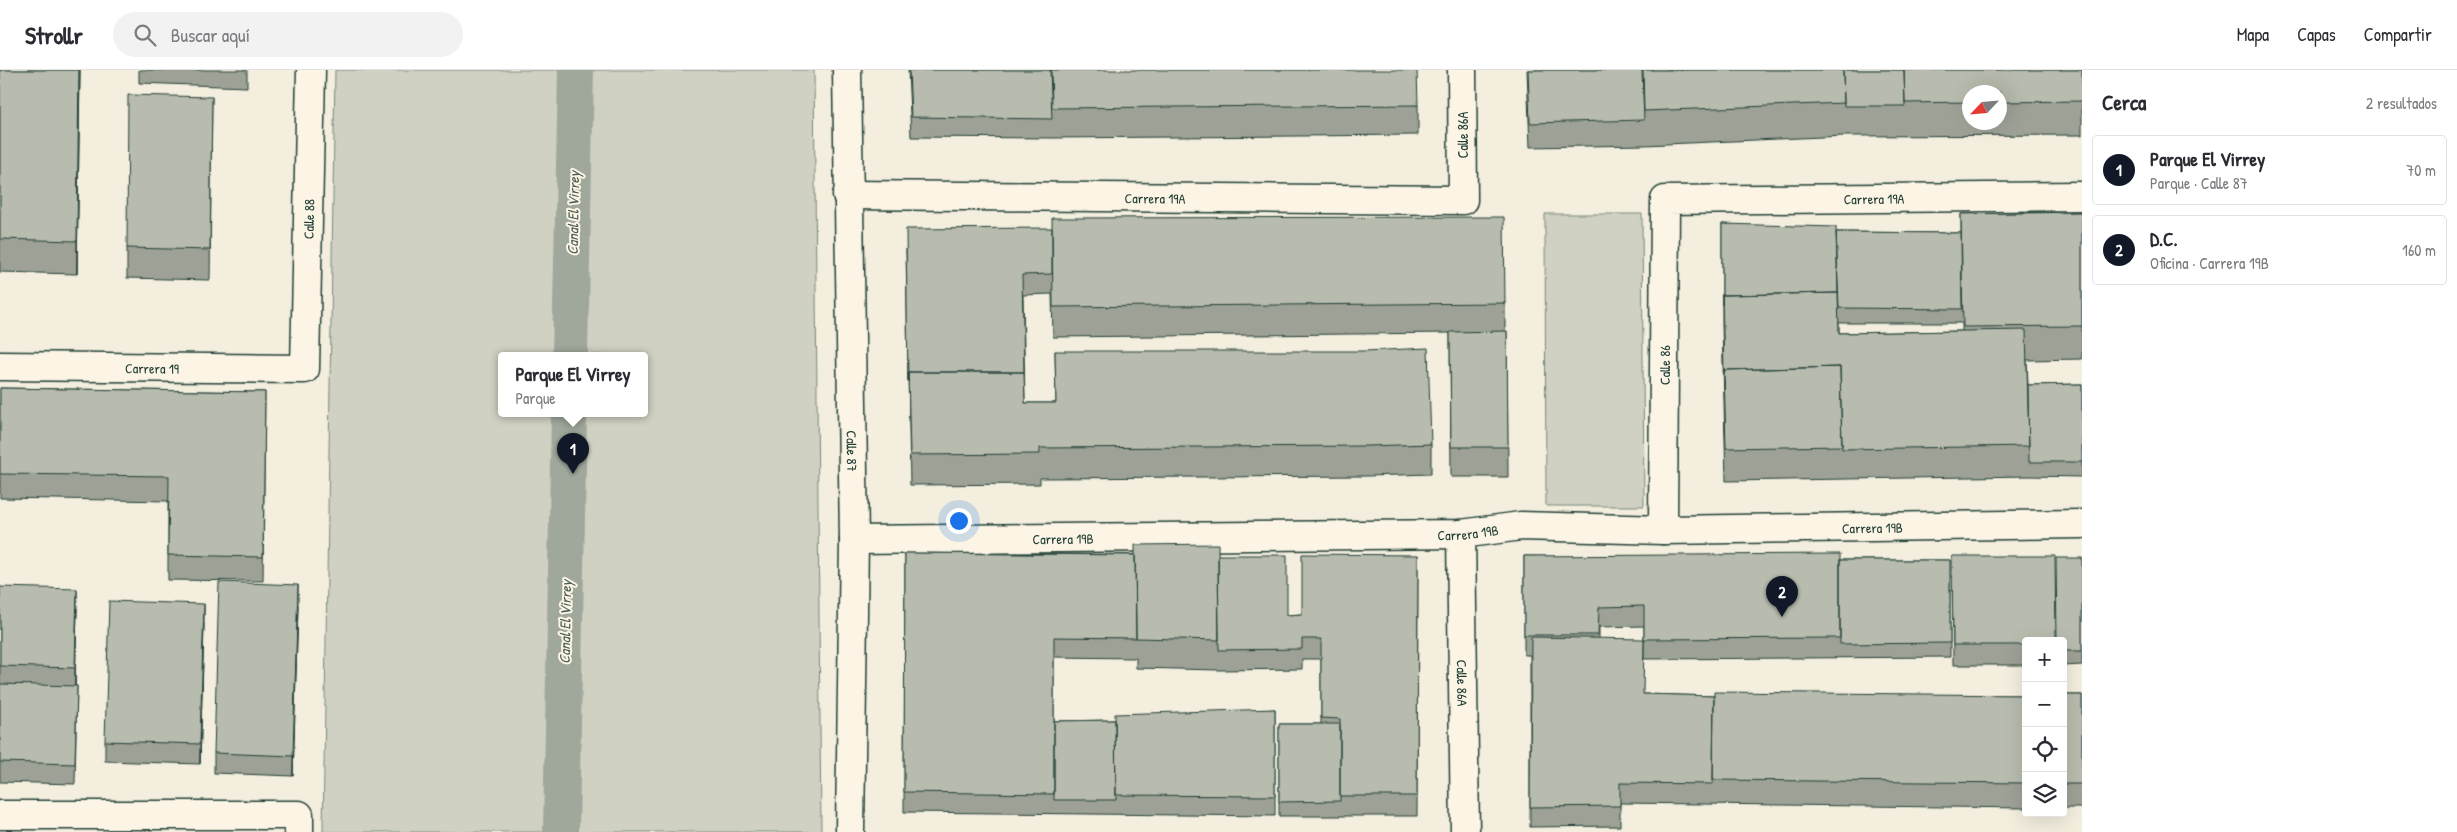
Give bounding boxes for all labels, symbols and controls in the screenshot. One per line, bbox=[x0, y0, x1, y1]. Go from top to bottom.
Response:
search box bbox=[113, 12, 463, 57]
text: Strollr bbox=[25, 19, 83, 51]
icon: search bbox=[131, 21, 159, 49]
text: Buscar aquí bbox=[171, 22, 250, 48]
text: Mapa bbox=[2237, 22, 2269, 47]
text: Capas bbox=[2297, 22, 2336, 47]
text: Compartir bbox=[2364, 22, 2432, 47]
north arrow bbox=[1962, 85, 2007, 130]
text: Cerca bbox=[2102, 88, 2146, 117]
text: 2 resultados bbox=[2366, 92, 2437, 114]
street label: Calle 86A bbox=[1453, 112, 1472, 158]
text: Parque El Virrey bbox=[2150, 146, 2265, 172]
text: 1 bbox=[2116, 159, 2122, 181]
text: 70 m bbox=[2406, 159, 2436, 181]
water label: Canal El Virrey bbox=[562, 169, 584, 255]
text: Parque · Calle 87 bbox=[2150, 172, 2248, 194]
street label: Carrera 19A bbox=[1125, 188, 1186, 207]
street label: Carrera 19A bbox=[1844, 188, 1905, 208]
street label: Calle 88 bbox=[298, 199, 318, 239]
text: D.C. bbox=[2150, 226, 2178, 252]
text: 2 bbox=[2115, 239, 2123, 261]
text: 160 m bbox=[2402, 239, 2436, 261]
text: Oficina · Carrera 19B bbox=[2150, 252, 2269, 274]
street label: Calle 86 bbox=[1654, 345, 1674, 385]
popup bbox=[498, 352, 648, 417]
street label: Carrera 19 bbox=[125, 358, 179, 377]
text: Parque El Virrey bbox=[515, 361, 631, 387]
text: Parque bbox=[515, 387, 556, 409]
street label: Calle 87 bbox=[843, 430, 862, 472]
pin: 1 bbox=[557, 433, 589, 474]
your location bbox=[946, 508, 972, 534]
street label: Carrera 19B bbox=[1842, 517, 1903, 537]
street label: Carrera 19B bbox=[1437, 520, 1499, 544]
street label: Carrera 19B bbox=[1032, 528, 1094, 548]
pin: 2 bbox=[1766, 576, 1798, 617]
water label: Canal El Virrey bbox=[554, 578, 576, 664]
map controls bbox=[2022, 637, 2067, 817]
button: + bbox=[2022, 637, 2067, 682]
street label: Calle 86A bbox=[1453, 660, 1473, 707]
button: − bbox=[2022, 682, 2067, 727]
button: locate bbox=[2022, 727, 2067, 772]
button: layers bbox=[2022, 772, 2067, 817]

